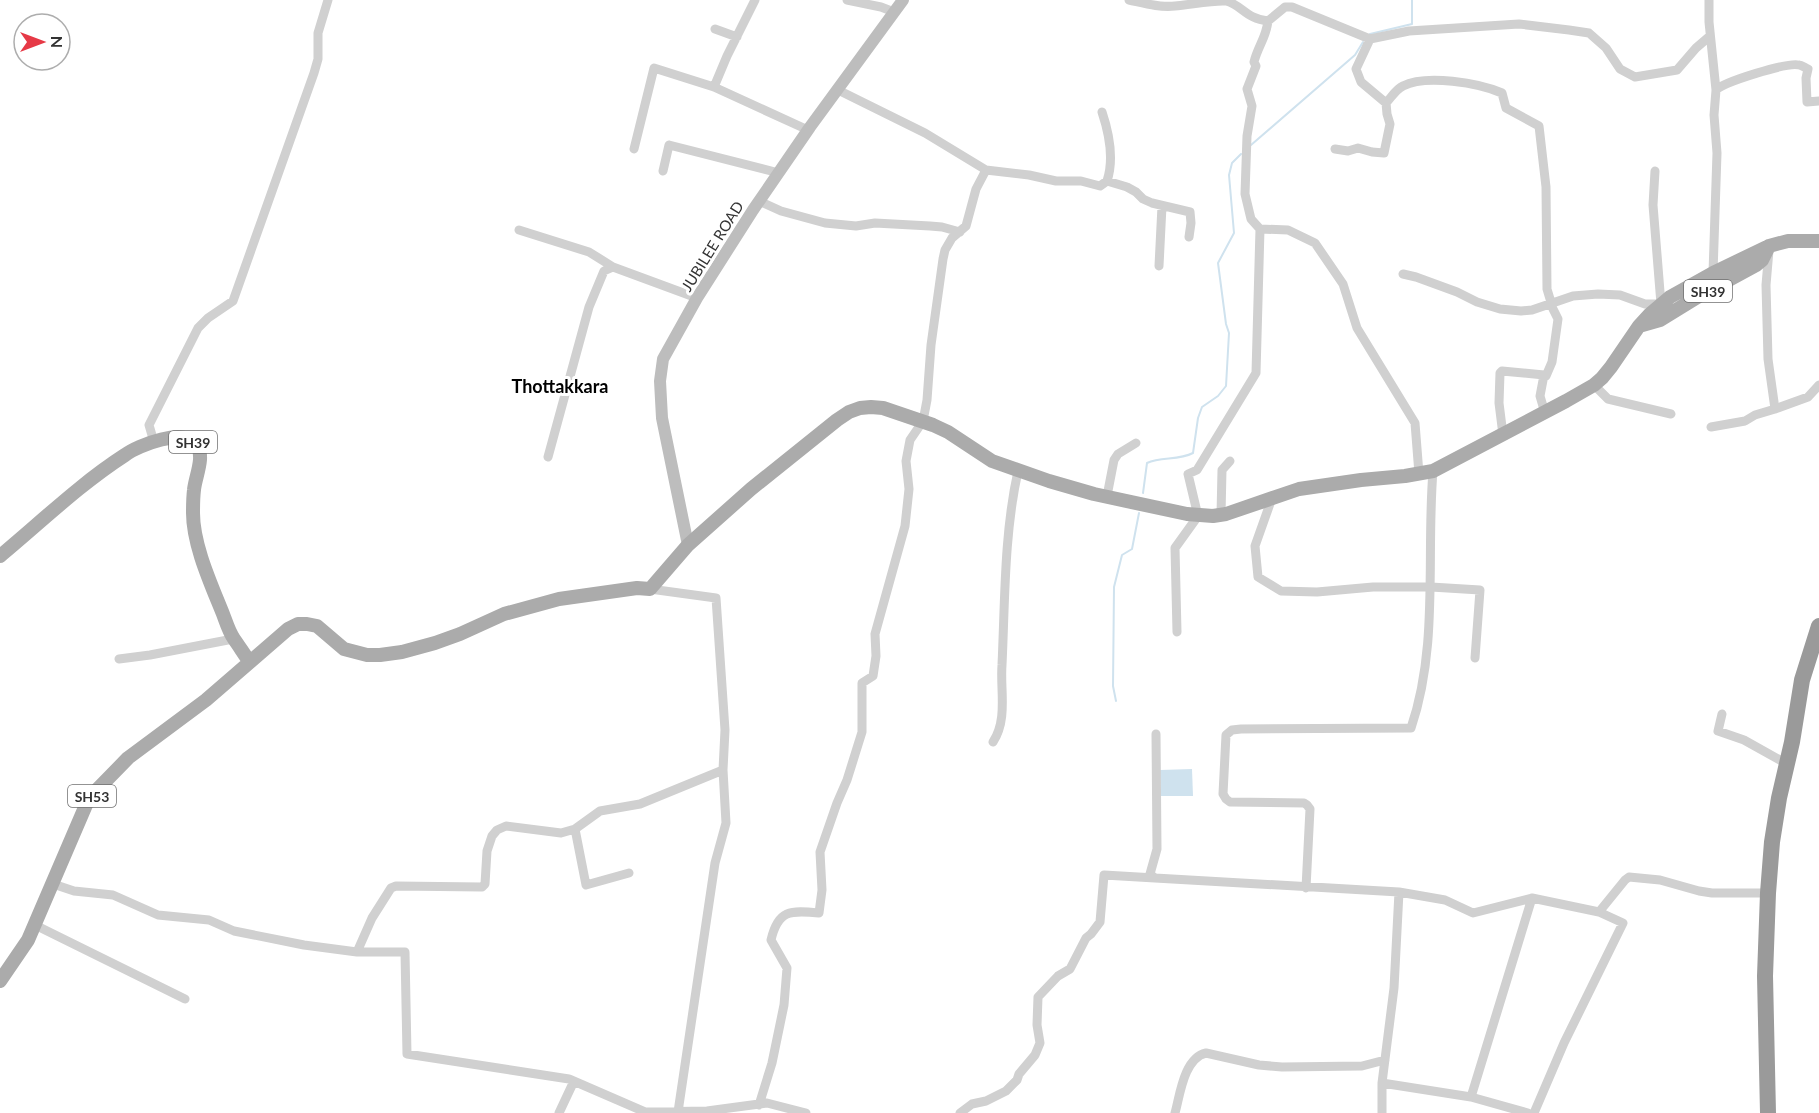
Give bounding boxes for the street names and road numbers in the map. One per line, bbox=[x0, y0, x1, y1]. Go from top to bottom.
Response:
street label: JUBILEE ROAD bbox=[677, 198, 747, 294]
road number: SH39 bbox=[1684, 280, 1732, 302]
road number: SH39 bbox=[169, 431, 217, 453]
road number: SH53 bbox=[68, 785, 116, 807]

